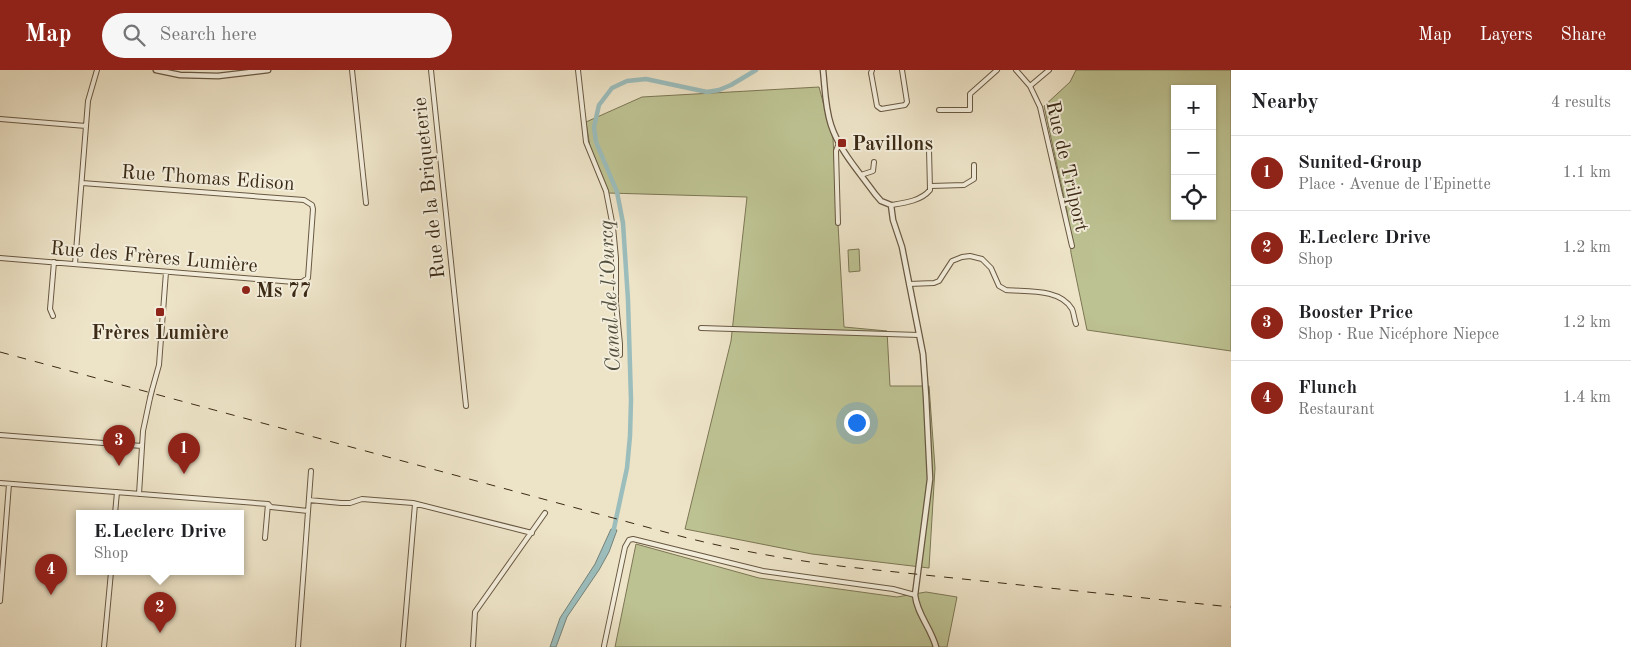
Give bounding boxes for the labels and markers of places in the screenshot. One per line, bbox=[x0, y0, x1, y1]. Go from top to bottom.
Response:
place label: Pavillons bbox=[852, 135, 933, 155]
marker: Pavillons bbox=[836, 137, 848, 149]
place label: Ms 77 bbox=[256, 282, 311, 302]
marker: Ms 77 bbox=[240, 284, 252, 296]
marker: Frères Lumière bbox=[154, 306, 166, 318]
place label: Frères Lumière bbox=[91, 324, 229, 344]
pin: 3 bbox=[103, 425, 135, 466]
pin: 1 bbox=[168, 433, 200, 474]
pin: 4 bbox=[35, 554, 67, 595]
pin: 2 bbox=[144, 592, 176, 633]

